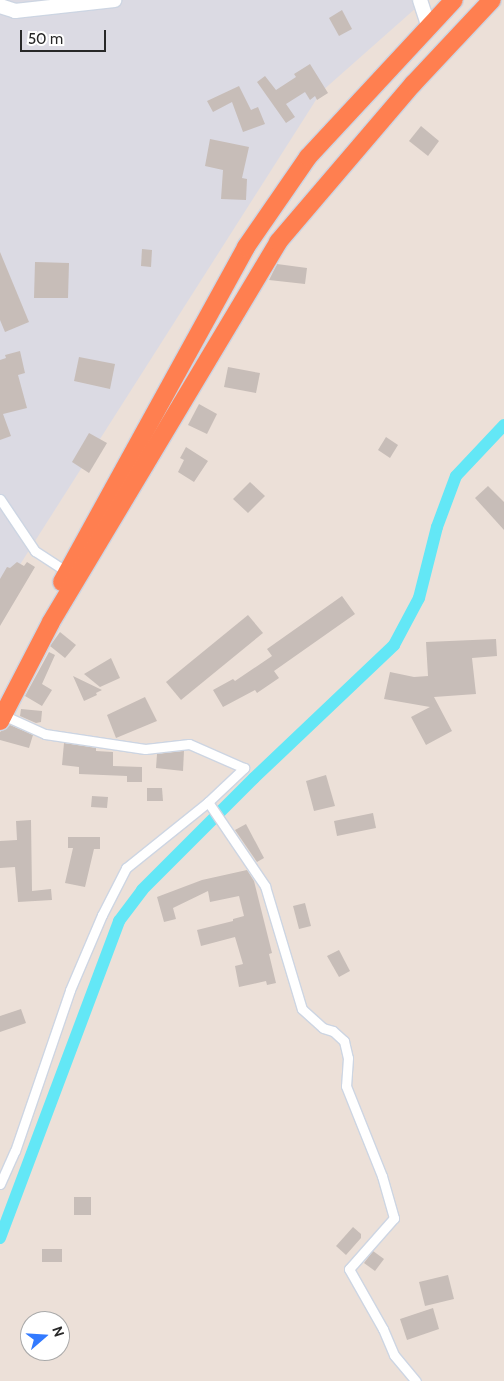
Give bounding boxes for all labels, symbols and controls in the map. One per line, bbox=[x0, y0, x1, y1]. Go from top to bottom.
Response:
scale bar bbox=[22, 20, 109, 52]
text: 50 m bbox=[28, 30, 63, 48]
north arrow bbox=[20, 1311, 70, 1361]
text: N bbox=[48, 1324, 68, 1339]

